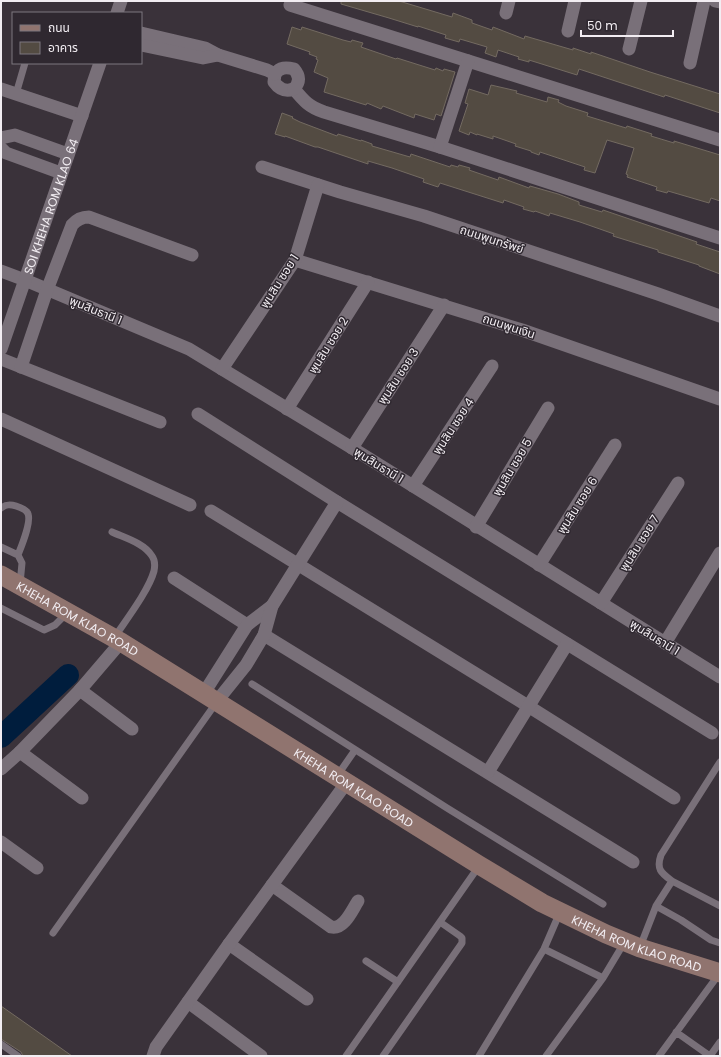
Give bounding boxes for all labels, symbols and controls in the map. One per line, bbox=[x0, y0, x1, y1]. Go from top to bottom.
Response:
legend bbox=[12, 12, 142, 64]
scale bar bbox=[581, 12, 673, 38]
text: 50 m bbox=[587, 17, 618, 34]
text: ถนน bbox=[48, 19, 70, 36]
text: อาคาร bbox=[48, 39, 78, 56]
street label: SOI KHEHA ROM KLAO 64 bbox=[19, 136, 82, 276]
street label: ถนนพูนทรัพย์ bbox=[458, 221, 526, 257]
street label: พูนสิน ซอย 1 bbox=[256, 251, 302, 311]
street label: พูนสินธานี 1 bbox=[67, 292, 125, 328]
street label: ถนนพูนเงิน bbox=[480, 309, 538, 343]
street label: พูนสิน ซอย 2 bbox=[304, 313, 352, 377]
street label: พูนสิน ซอย 3 bbox=[373, 344, 423, 408]
street label: พูนสิน ซอย 4 bbox=[428, 394, 478, 458]
street label: พูนสิน ซอย 5 bbox=[488, 435, 536, 499]
street label: พูนสินธานี 1 bbox=[351, 443, 407, 487]
street label: พูนสิน ซอย 6 bbox=[553, 473, 601, 537]
street label: พูนสิน ซอย 7 bbox=[615, 511, 663, 574]
street label: KHEHA ROM KLAO ROAD bbox=[13, 577, 142, 660]
street label: พูนสินธานี 1 bbox=[627, 615, 683, 659]
street label: KHEHA ROM KLAO ROAD bbox=[291, 743, 417, 831]
street label: KHEHA ROM KLAO ROAD bbox=[569, 910, 704, 975]

